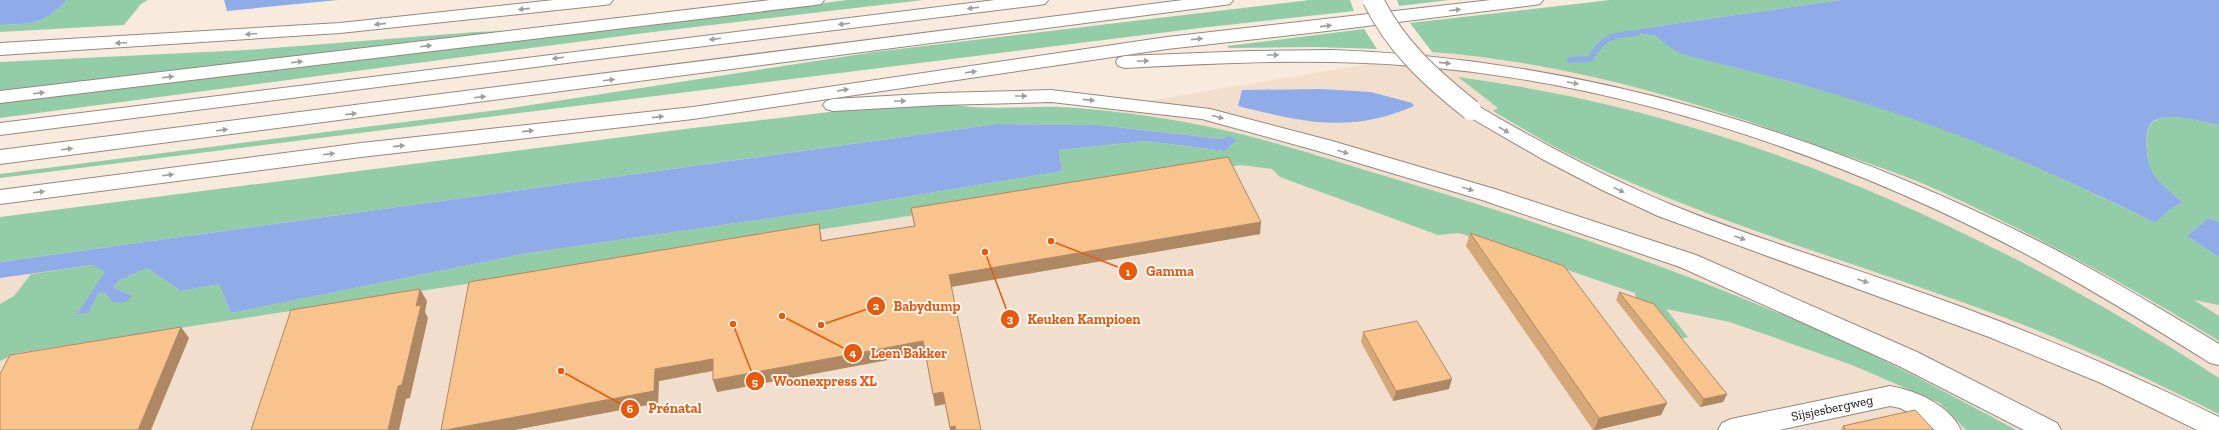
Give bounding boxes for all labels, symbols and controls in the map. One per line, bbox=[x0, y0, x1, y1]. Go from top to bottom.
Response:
one-way arrow bbox=[967, 5, 979, 11]
one-way arrow bbox=[518, 6, 530, 12]
one-way arrow bbox=[1449, 7, 1461, 13]
one-way arrow bbox=[838, 20, 850, 27]
one-way arrow bbox=[374, 21, 386, 27]
one-way arrow bbox=[1320, 22, 1332, 29]
one-way arrow bbox=[245, 31, 257, 38]
one-way arrow bbox=[709, 36, 721, 42]
one-way arrow bbox=[1191, 36, 1203, 42]
one-way arrow bbox=[115, 39, 127, 46]
one-way arrow bbox=[420, 43, 432, 49]
one-way arrow bbox=[1267, 52, 1280, 58]
one-way arrow bbox=[552, 55, 564, 61]
one-way arrow bbox=[1137, 57, 1149, 64]
one-way arrow bbox=[291, 59, 303, 65]
one-way arrow bbox=[1439, 59, 1451, 66]
one-way arrow bbox=[965, 69, 978, 75]
one-way arrow bbox=[162, 74, 174, 80]
one-way arrow bbox=[602, 77, 615, 83]
one-way arrow bbox=[1567, 80, 1579, 86]
one-way arrow bbox=[837, 87, 849, 93]
one-way arrow bbox=[33, 89, 45, 96]
one-way arrow bbox=[1015, 93, 1028, 99]
one-way arrow bbox=[474, 94, 486, 100]
one-way arrow bbox=[1083, 96, 1095, 103]
one-way arrow bbox=[894, 98, 907, 104]
one-way arrow bbox=[345, 111, 357, 117]
one-way arrow bbox=[652, 113, 664, 120]
one-way arrow bbox=[1212, 115, 1224, 121]
one-way arrow bbox=[216, 127, 228, 133]
one-way arrow bbox=[1498, 127, 1510, 134]
one-way arrow bbox=[522, 128, 534, 134]
one-way arrow bbox=[393, 142, 405, 149]
one-way arrow bbox=[60, 146, 73, 152]
one-way arrow bbox=[1338, 149, 1350, 155]
one-way arrow bbox=[323, 151, 335, 157]
one-way arrow bbox=[162, 172, 174, 178]
one-way arrow bbox=[1462, 186, 1474, 192]
one-way arrow bbox=[1614, 187, 1625, 193]
one-way arrow bbox=[33, 189, 45, 195]
one-way arrow bbox=[1735, 235, 1747, 241]
callout: Gamma bbox=[1118, 258, 1203, 284]
text: Gamma bbox=[1146, 263, 1194, 280]
text: 1 bbox=[1126, 265, 1131, 279]
one-way arrow bbox=[1857, 278, 1869, 284]
callout: Babydump bbox=[866, 293, 969, 319]
text: Babydump bbox=[894, 298, 960, 315]
text: 2 bbox=[873, 299, 880, 313]
callout: Keuken Kampioen bbox=[1000, 306, 1149, 332]
text: Keuken Kampioen bbox=[1028, 311, 1141, 328]
text: 3 bbox=[1007, 312, 1014, 326]
callout: Leen Bakker bbox=[843, 340, 956, 366]
text: Leen Bakker bbox=[871, 345, 947, 362]
text: 4 bbox=[850, 346, 857, 360]
callout: Woonexpress XL bbox=[745, 368, 885, 394]
text: Woonexpress XL bbox=[773, 373, 877, 390]
text: 5 bbox=[752, 375, 758, 389]
street label: Sijsjesbergweg bbox=[1790, 392, 1875, 425]
callout: Prénatal bbox=[620, 396, 710, 422]
text: Prénatal bbox=[648, 400, 702, 417]
text: 6 bbox=[627, 402, 634, 416]

